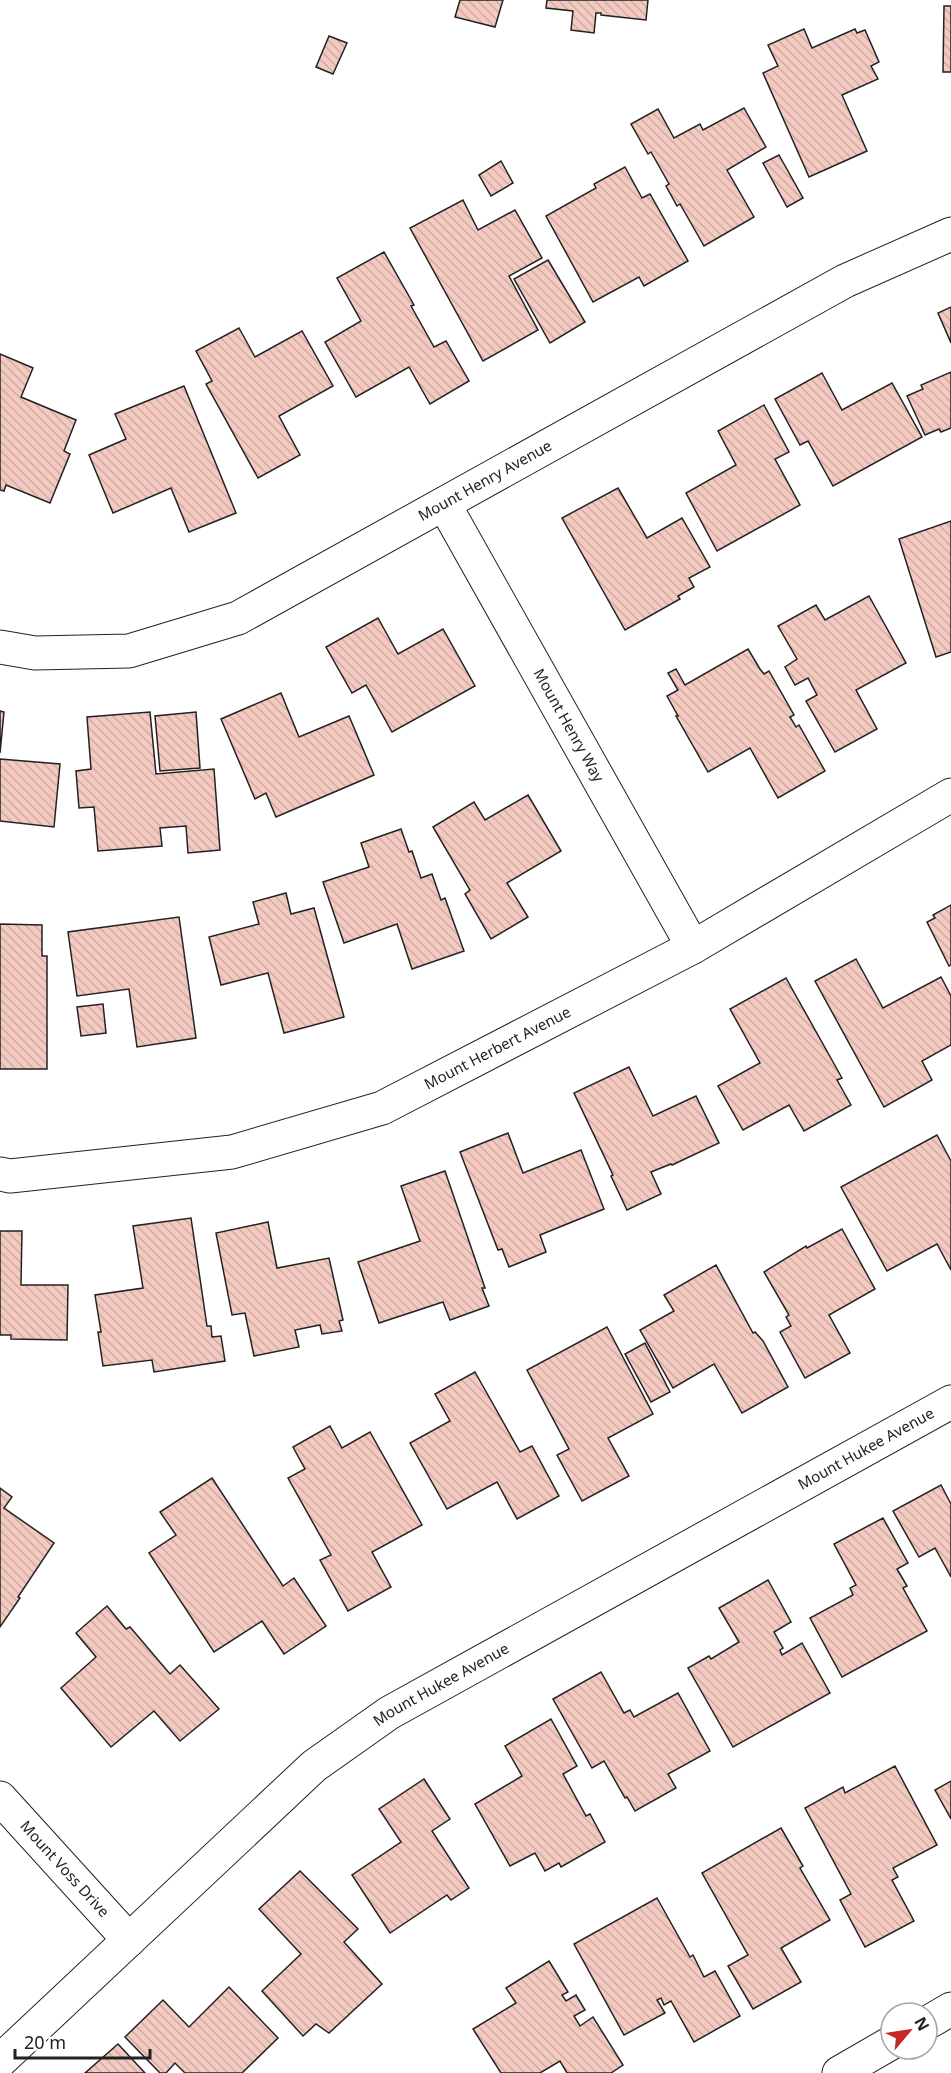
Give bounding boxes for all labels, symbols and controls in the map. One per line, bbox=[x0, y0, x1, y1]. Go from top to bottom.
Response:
street label: Mount Henry Avenue bbox=[414, 435, 555, 525]
street label: Mount Henry Way bbox=[530, 665, 609, 785]
street label: Mount Herbert Avenue bbox=[420, 1001, 574, 1093]
street label: Mount Hukee Avenue bbox=[794, 1402, 937, 1494]
street label: Mount Hukee Avenue bbox=[369, 1638, 512, 1730]
street label: Mount Voss Drive bbox=[16, 1816, 114, 1921]
north arrow bbox=[879, 2001, 939, 2061]
text: N bbox=[909, 2013, 935, 2035]
scale bar bbox=[15, 2022, 150, 2060]
text: 20 m bbox=[24, 2030, 66, 2054]

